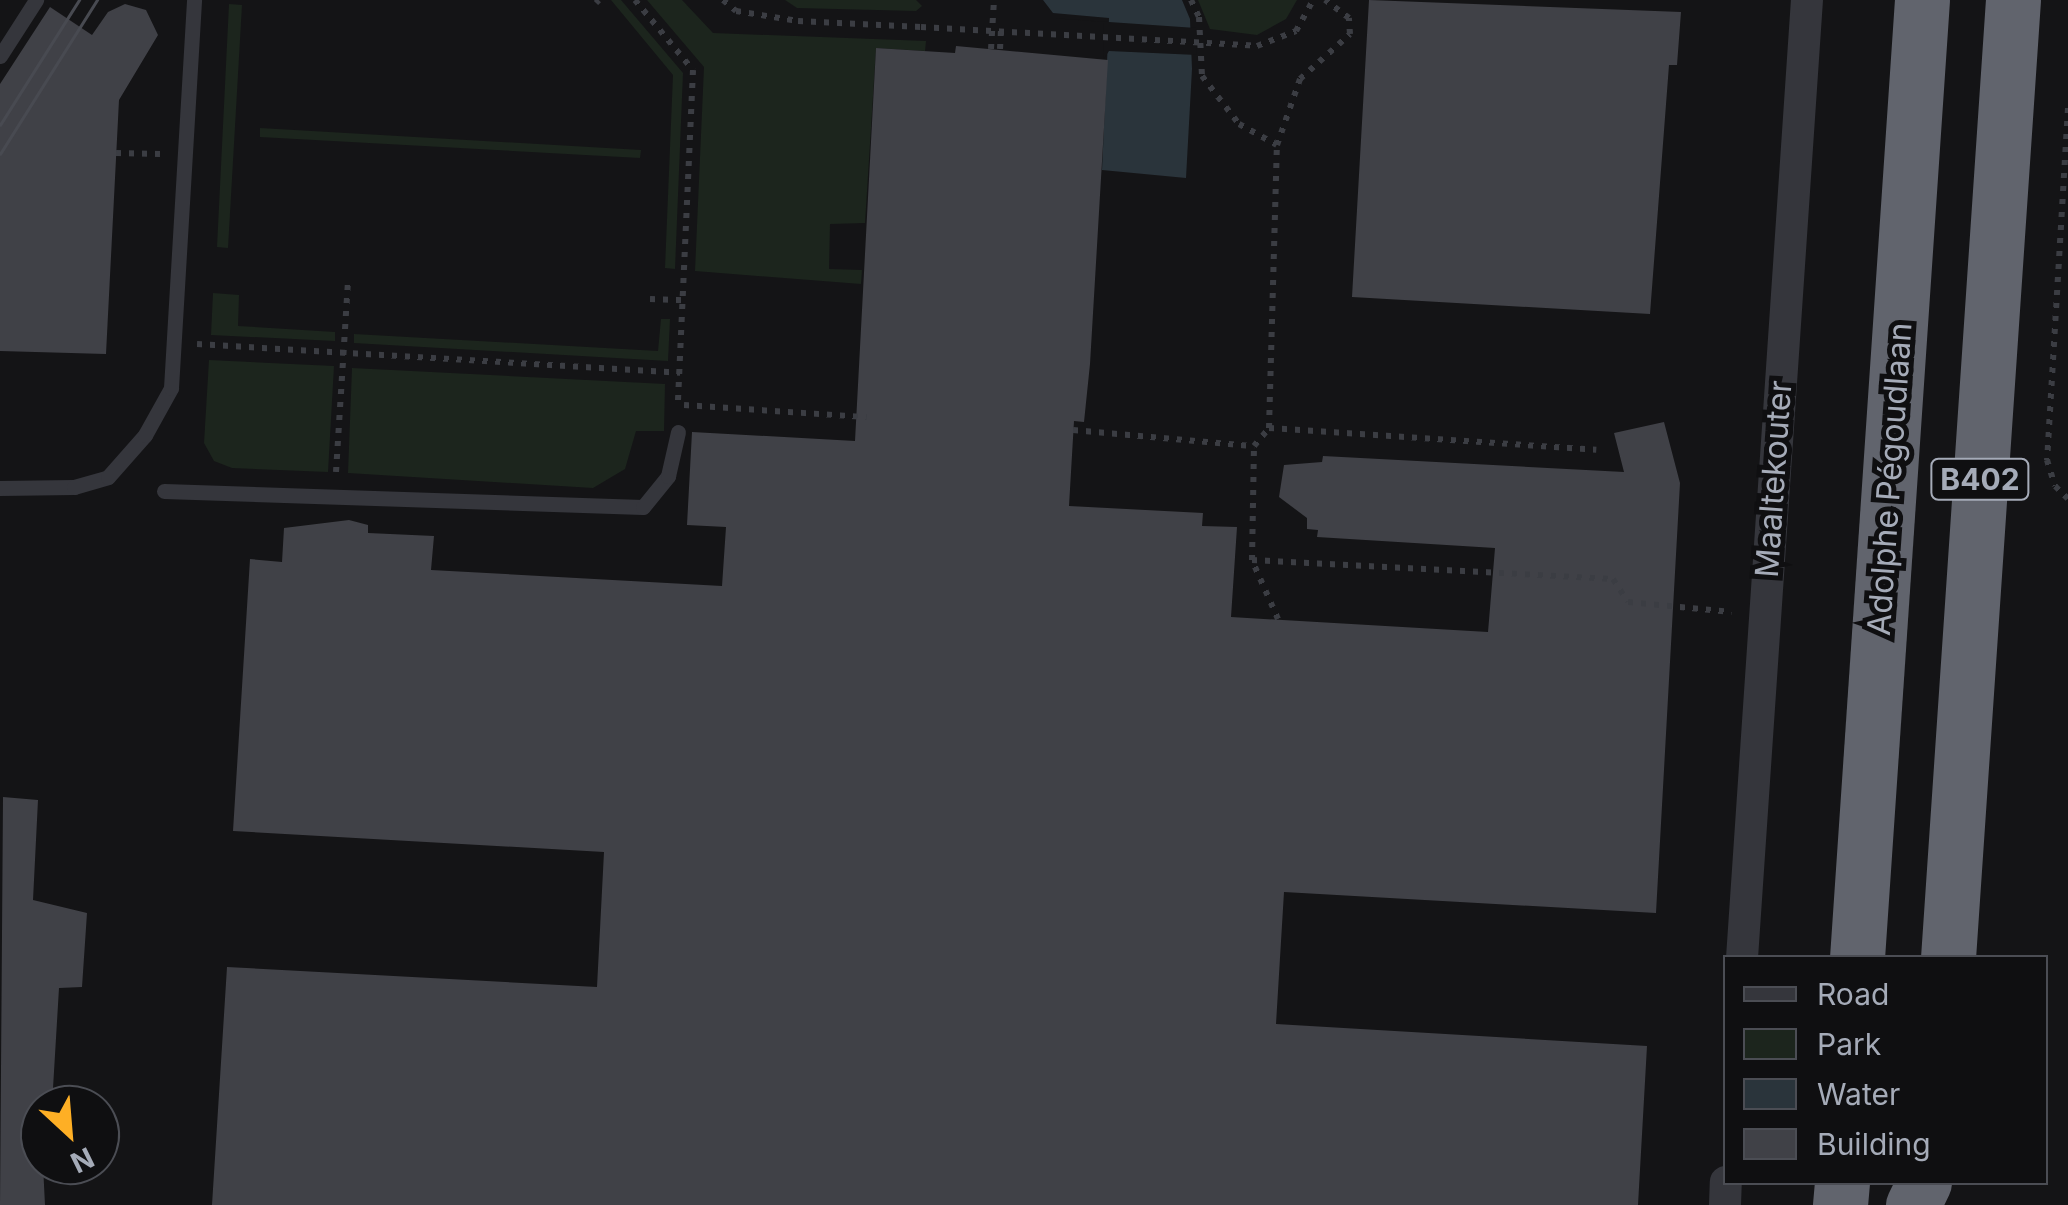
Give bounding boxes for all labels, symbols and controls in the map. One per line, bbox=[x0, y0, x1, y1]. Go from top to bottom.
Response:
street label: Adolphe Pégoudlaan bbox=[1860, 321, 1920, 637]
street label: Maaltekouter bbox=[1748, 379, 1800, 579]
road number: B402 bbox=[1930, 454, 2030, 504]
legend bbox=[1723, 955, 2048, 1185]
text: Road bbox=[1817, 976, 1889, 1012]
text: Park bbox=[1817, 1026, 1881, 1062]
text: Water bbox=[1817, 1076, 1900, 1112]
north arrow bbox=[20, 1085, 120, 1185]
text: Building bbox=[1817, 1126, 1931, 1162]
text: N bbox=[65, 1140, 99, 1180]

